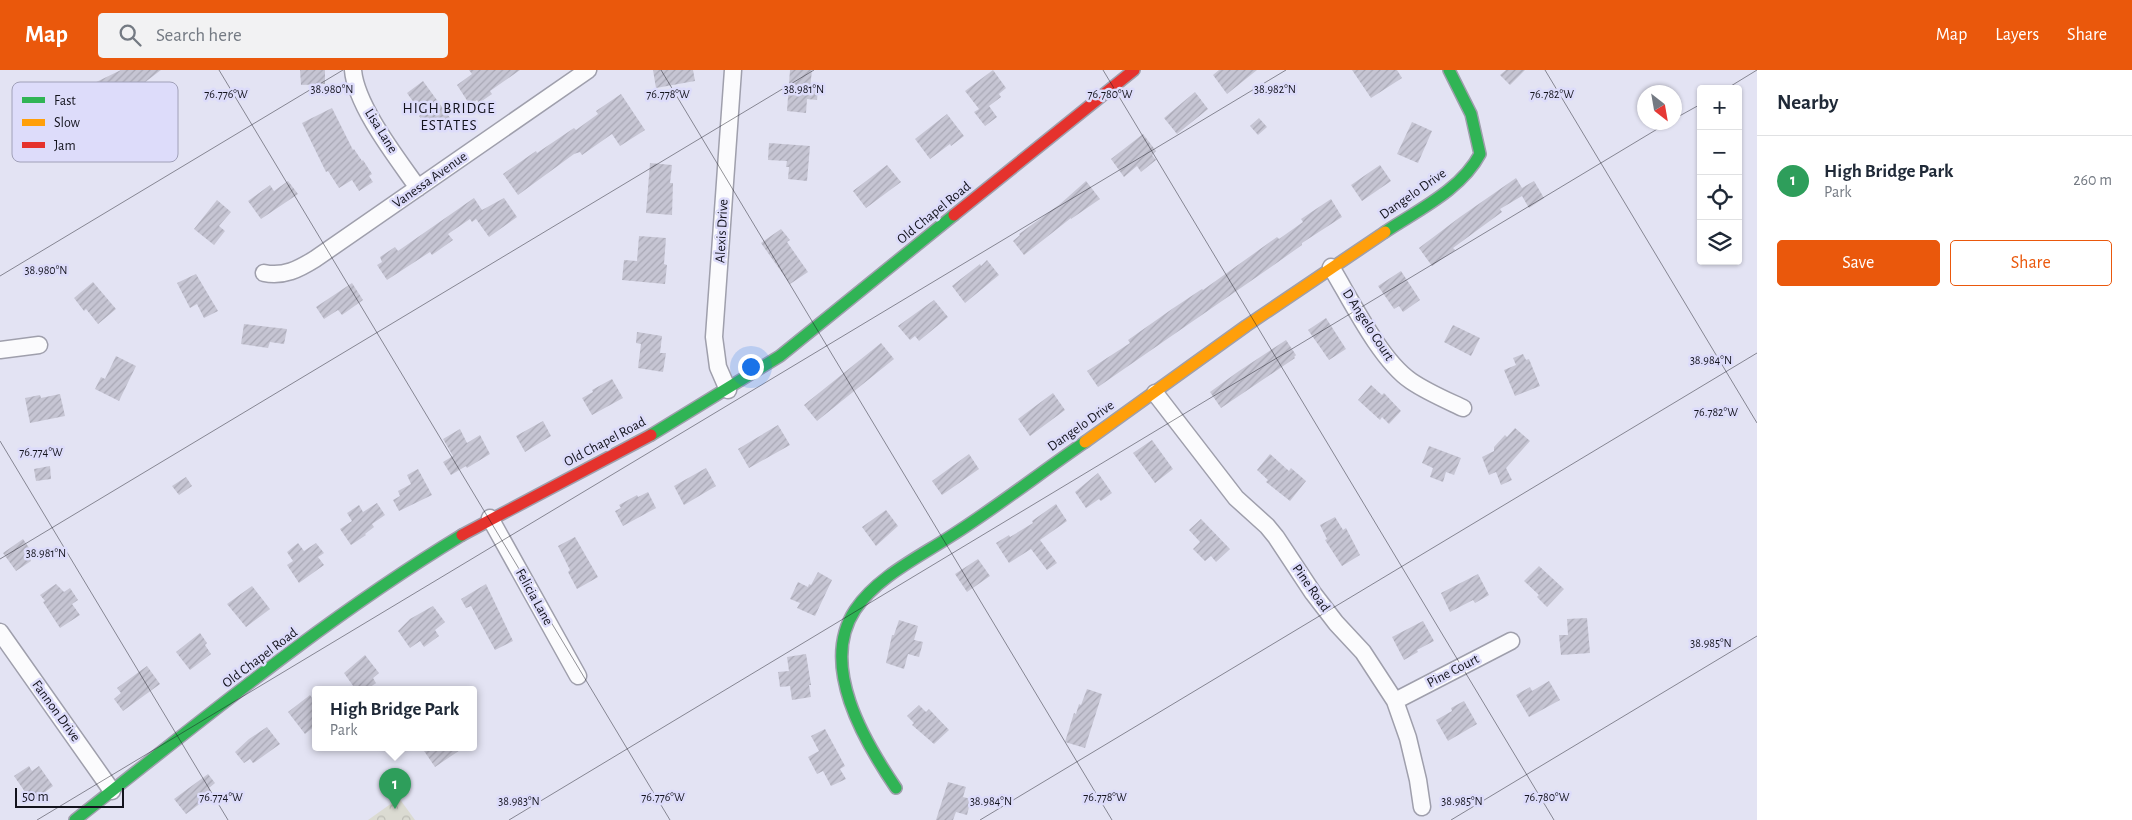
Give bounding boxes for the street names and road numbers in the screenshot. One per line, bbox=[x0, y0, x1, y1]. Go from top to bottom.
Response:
street label: Lisa Lane bbox=[362, 107, 400, 155]
street label: Vanessa Avenue bbox=[390, 149, 470, 211]
street label: Dangelo Drive bbox=[1377, 166, 1449, 222]
street label: Old Chapel Road bbox=[895, 179, 973, 247]
street label: Alexis Drive bbox=[713, 199, 731, 263]
street label: D Angelo Court bbox=[1340, 287, 1397, 364]
street label: Dangelo Drive bbox=[1045, 398, 1117, 454]
street label: Old Chapel Road bbox=[562, 415, 648, 469]
street label: Pine Road bbox=[1290, 562, 1332, 614]
street label: Felicia Lane bbox=[513, 566, 555, 628]
street label: Old Chapel Road bbox=[220, 625, 300, 691]
street label: Pine Court bbox=[1425, 652, 1482, 690]
street label: Fannon Drive bbox=[29, 678, 83, 744]

